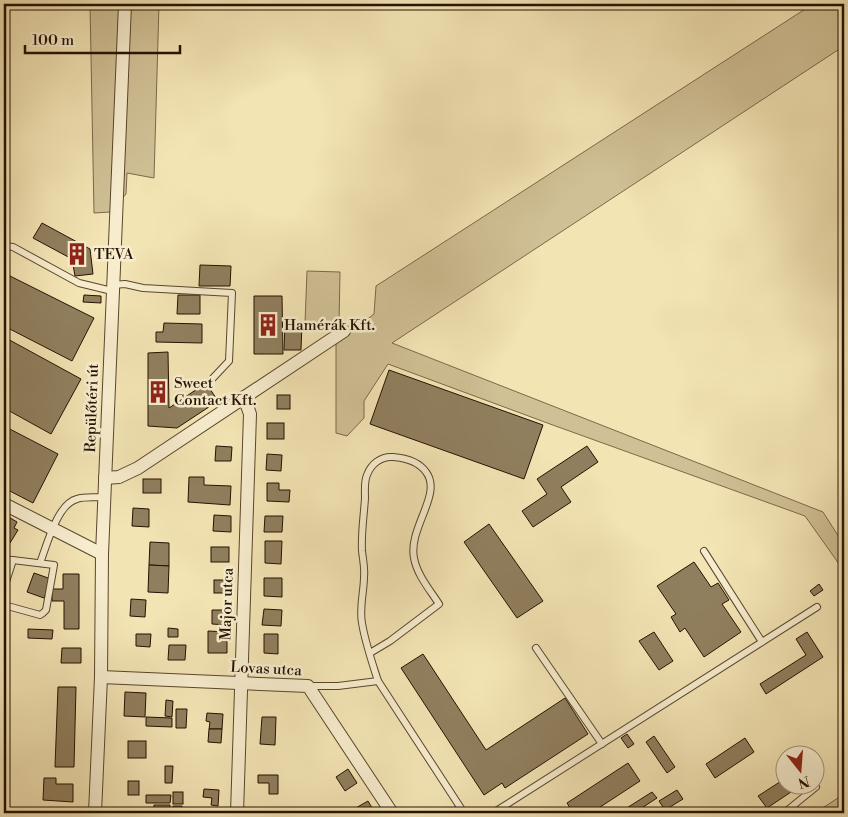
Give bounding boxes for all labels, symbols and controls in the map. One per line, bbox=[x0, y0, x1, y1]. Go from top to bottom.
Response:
scale bar bbox=[25, 22, 180, 54]
text: 100 m bbox=[32, 31, 74, 50]
building icon: TEVA bbox=[64, 241, 90, 267]
place label: TEVA bbox=[94, 245, 134, 264]
building icon: Hamérák Kft. bbox=[255, 312, 281, 338]
place label: Hamérák Kft. bbox=[284, 316, 375, 335]
street label: Repülőtéri út bbox=[81, 362, 103, 453]
place label: Sweet Contact Kft. bbox=[174, 374, 256, 410]
building icon: Sweet Contact Kft. bbox=[145, 379, 171, 405]
street label: Major utca bbox=[216, 567, 238, 641]
street label: Lovas utca bbox=[230, 658, 303, 680]
north arrow bbox=[776, 744, 826, 794]
text: N bbox=[796, 771, 811, 792]

